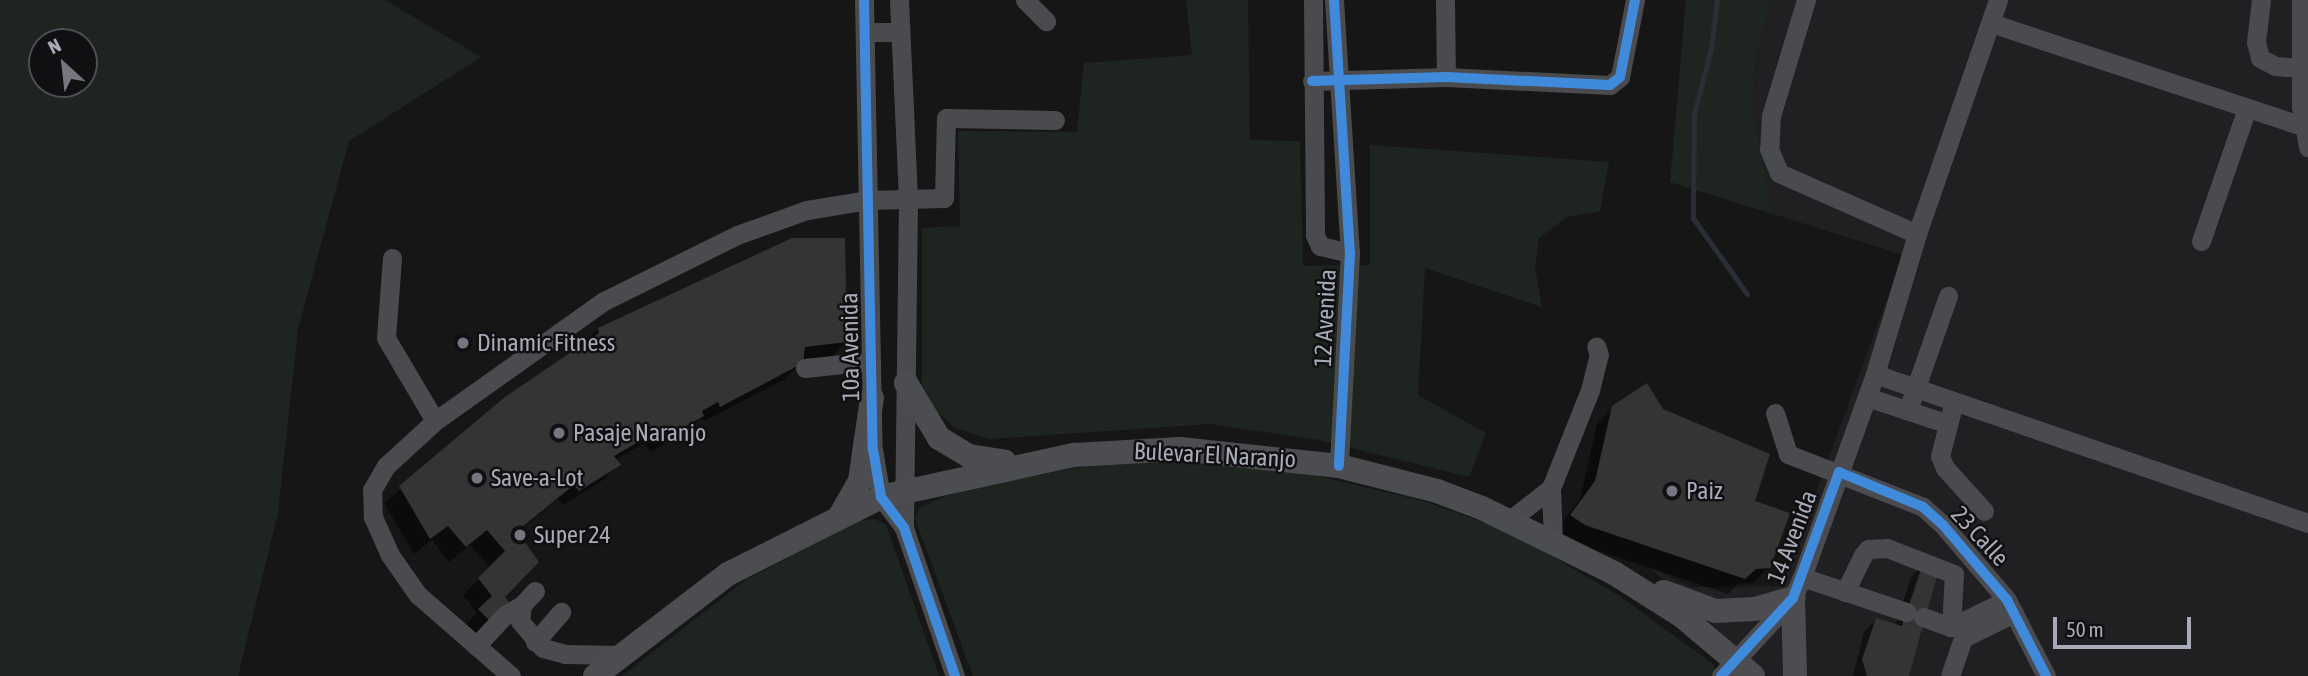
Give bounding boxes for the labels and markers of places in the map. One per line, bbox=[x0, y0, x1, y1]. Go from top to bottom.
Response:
place label: Dinamic Fitness bbox=[477, 329, 615, 357]
marker: Dinamic Fitness bbox=[455, 335, 471, 351]
place label: Pasaje Naranjo bbox=[573, 419, 706, 447]
marker: Pasaje Naranjo bbox=[551, 425, 567, 441]
place label: Save-a-Lot bbox=[491, 464, 583, 492]
marker: Save-a-Lot bbox=[469, 470, 485, 486]
place label: Paiz bbox=[1686, 477, 1723, 505]
marker: Paiz bbox=[1664, 483, 1680, 499]
place label: Super 24 bbox=[534, 521, 611, 549]
marker: Super 24 bbox=[512, 527, 528, 543]

